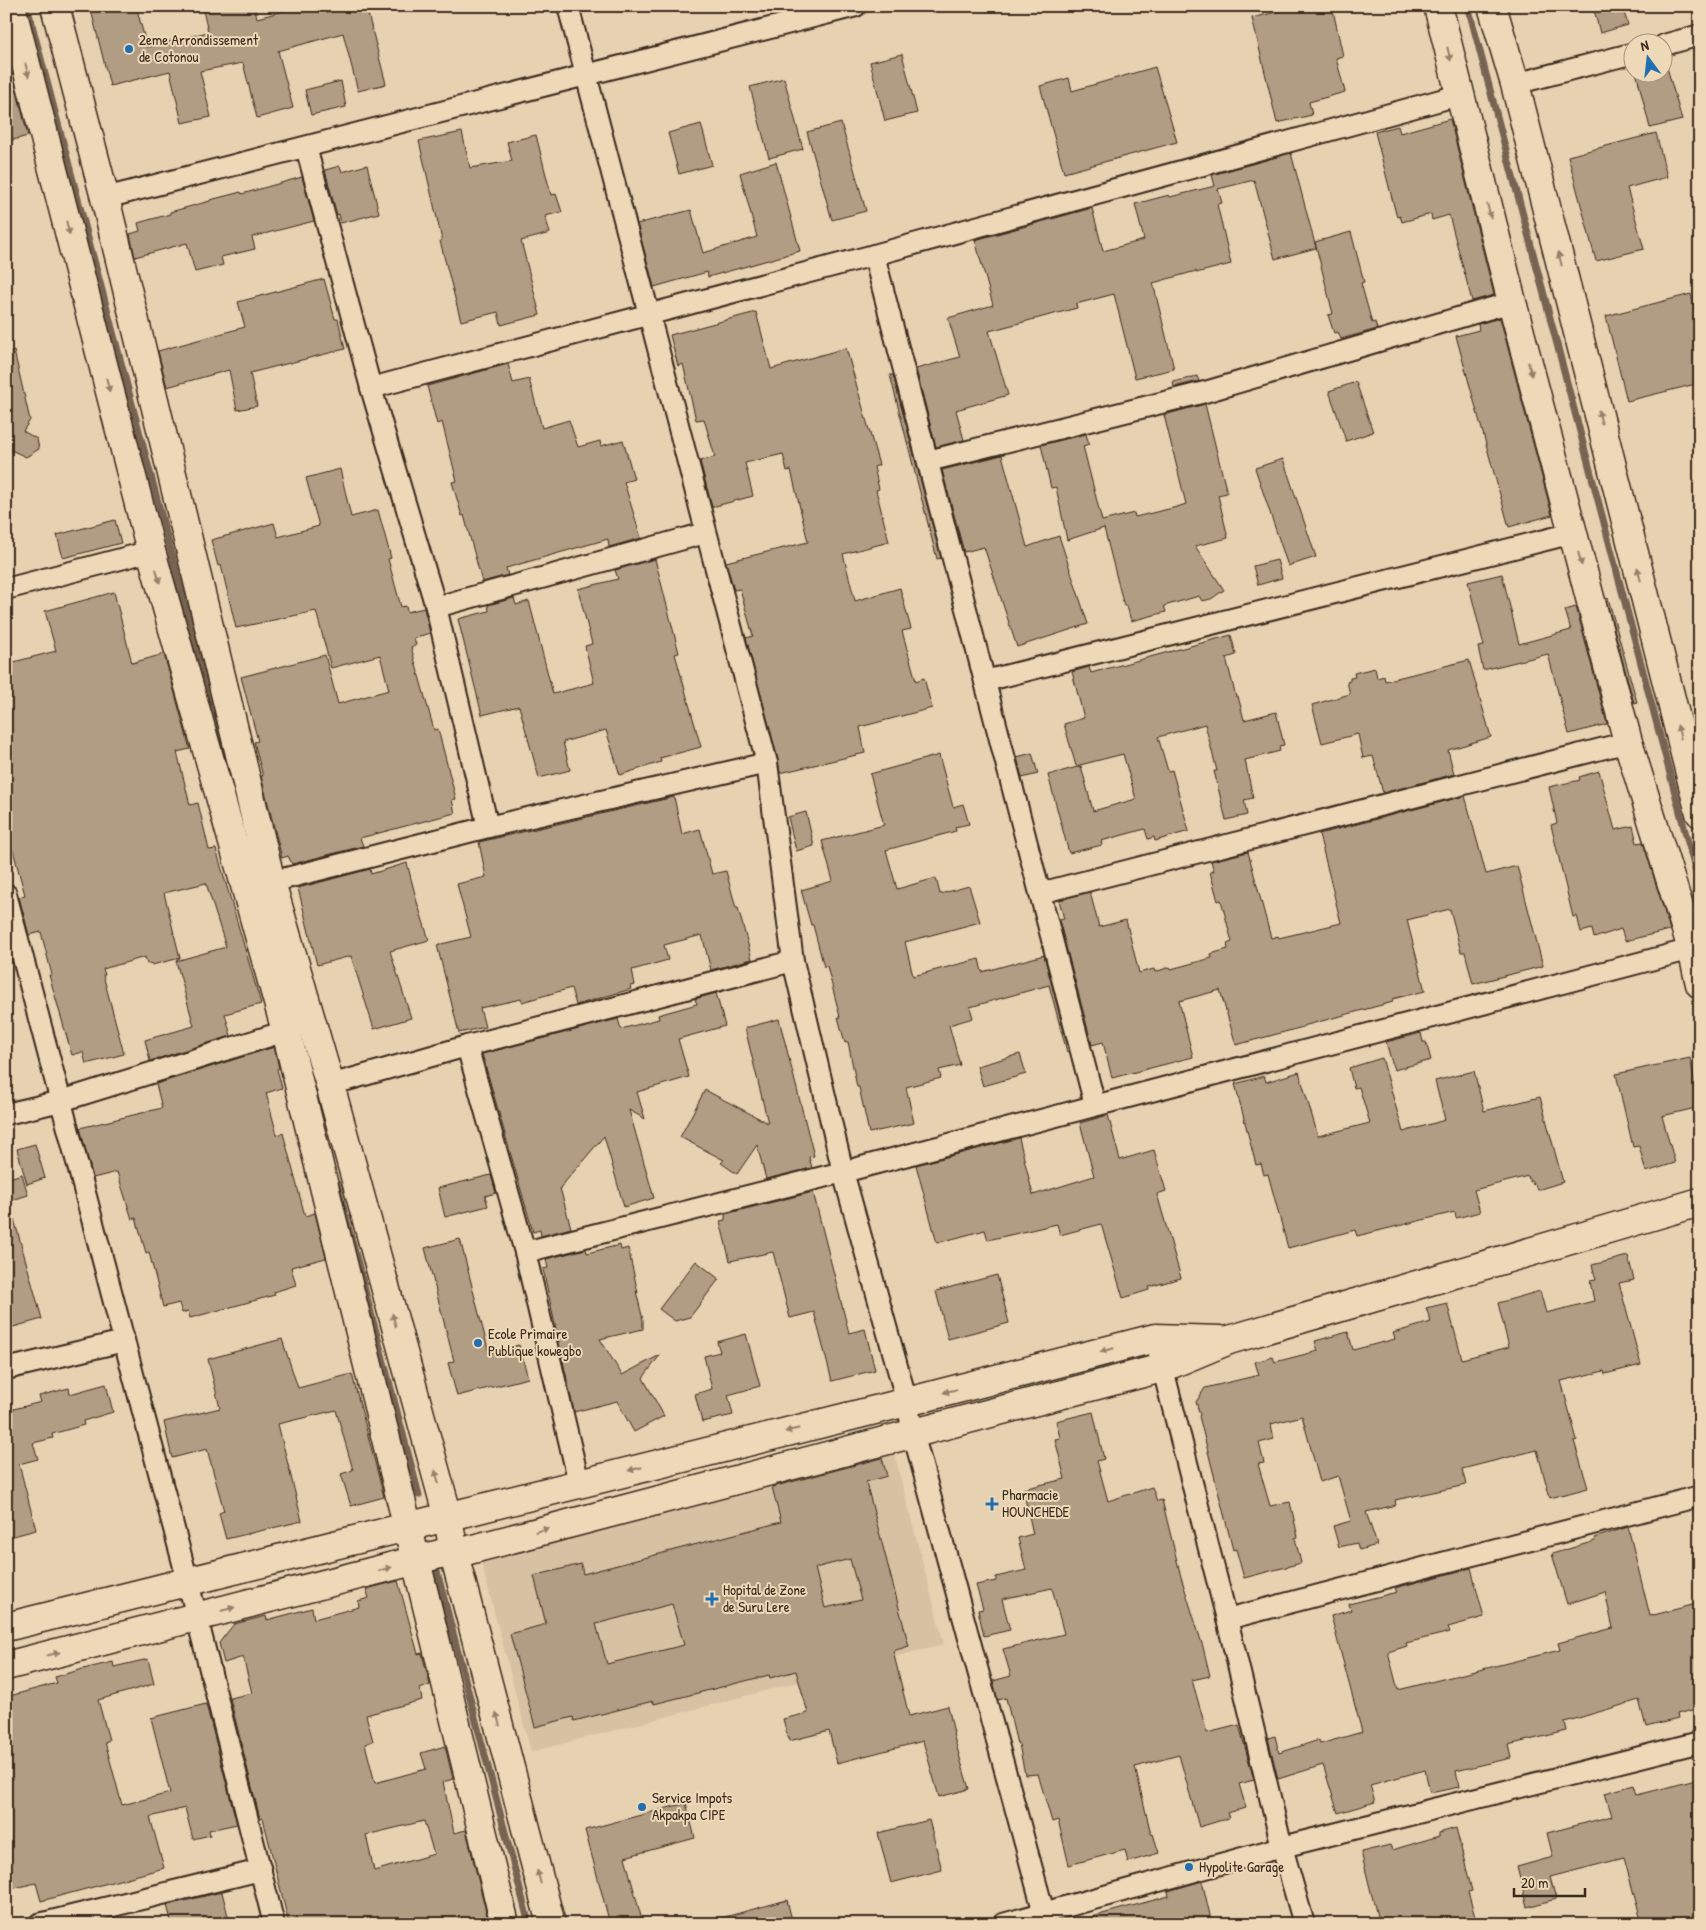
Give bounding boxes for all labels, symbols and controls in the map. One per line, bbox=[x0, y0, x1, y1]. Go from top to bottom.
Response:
place label: 2eme Arrondissement de Cotonou bbox=[139, 29, 259, 67]
north arrow bbox=[1624, 32, 1674, 82]
text: N bbox=[1638, 35, 1651, 55]
marker: 2eme Arrondissement de Cotonou bbox=[123, 43, 135, 55]
one-way arrow bbox=[1445, 46, 1453, 61]
one-way arrow bbox=[24, 63, 32, 78]
one-way arrow bbox=[1485, 204, 1493, 219]
one-way arrow bbox=[64, 220, 72, 235]
one-way arrow bbox=[1556, 252, 1564, 267]
one-way arrow bbox=[1526, 361, 1534, 376]
one-way arrow bbox=[105, 378, 113, 393]
one-way arrow bbox=[1595, 409, 1603, 424]
one-way arrow bbox=[1577, 552, 1585, 567]
one-way arrow bbox=[1635, 567, 1643, 582]
one-way arrow bbox=[155, 569, 163, 584]
one-way arrow bbox=[1675, 724, 1683, 739]
one-way arrow bbox=[390, 1313, 398, 1328]
place label: Ecole Primaire Publique kowegbo bbox=[488, 1323, 581, 1361]
marker: Ecole Primaire Publique kowegbo bbox=[472, 1337, 484, 1349]
one-way arrow bbox=[1100, 1346, 1115, 1354]
one-way arrow bbox=[942, 1387, 958, 1395]
one-way arrow bbox=[785, 1426, 800, 1434]
one-way arrow bbox=[627, 1466, 642, 1474]
one-way arrow bbox=[432, 1469, 440, 1484]
place label: Pharmacie HOUNCHEDE bbox=[1002, 1484, 1070, 1522]
marker: Pharmacie HOUNCHEDE bbox=[986, 1498, 998, 1510]
one-way arrow bbox=[535, 1526, 550, 1534]
one-way arrow bbox=[378, 1564, 393, 1572]
place label: Hopital de Zone de Suru Lere bbox=[723, 1579, 806, 1617]
marker: Hopital de Zone de Suru Lere bbox=[705, 1592, 719, 1606]
one-way arrow bbox=[220, 1605, 235, 1613]
one-way arrow bbox=[46, 1650, 61, 1658]
one-way arrow bbox=[493, 1712, 501, 1727]
place label: Service Impots Akpakpa CIPE bbox=[652, 1787, 733, 1825]
marker: Service Impots Akpakpa CIPE bbox=[636, 1801, 648, 1813]
place label: Hypolite Garage bbox=[1199, 1856, 1284, 1877]
marker: Hypolite Garage bbox=[1183, 1861, 1195, 1873]
scale bar bbox=[1514, 1865, 1585, 1897]
one-way arrow bbox=[534, 1869, 542, 1884]
text: 20 m bbox=[1521, 1872, 1548, 1893]

